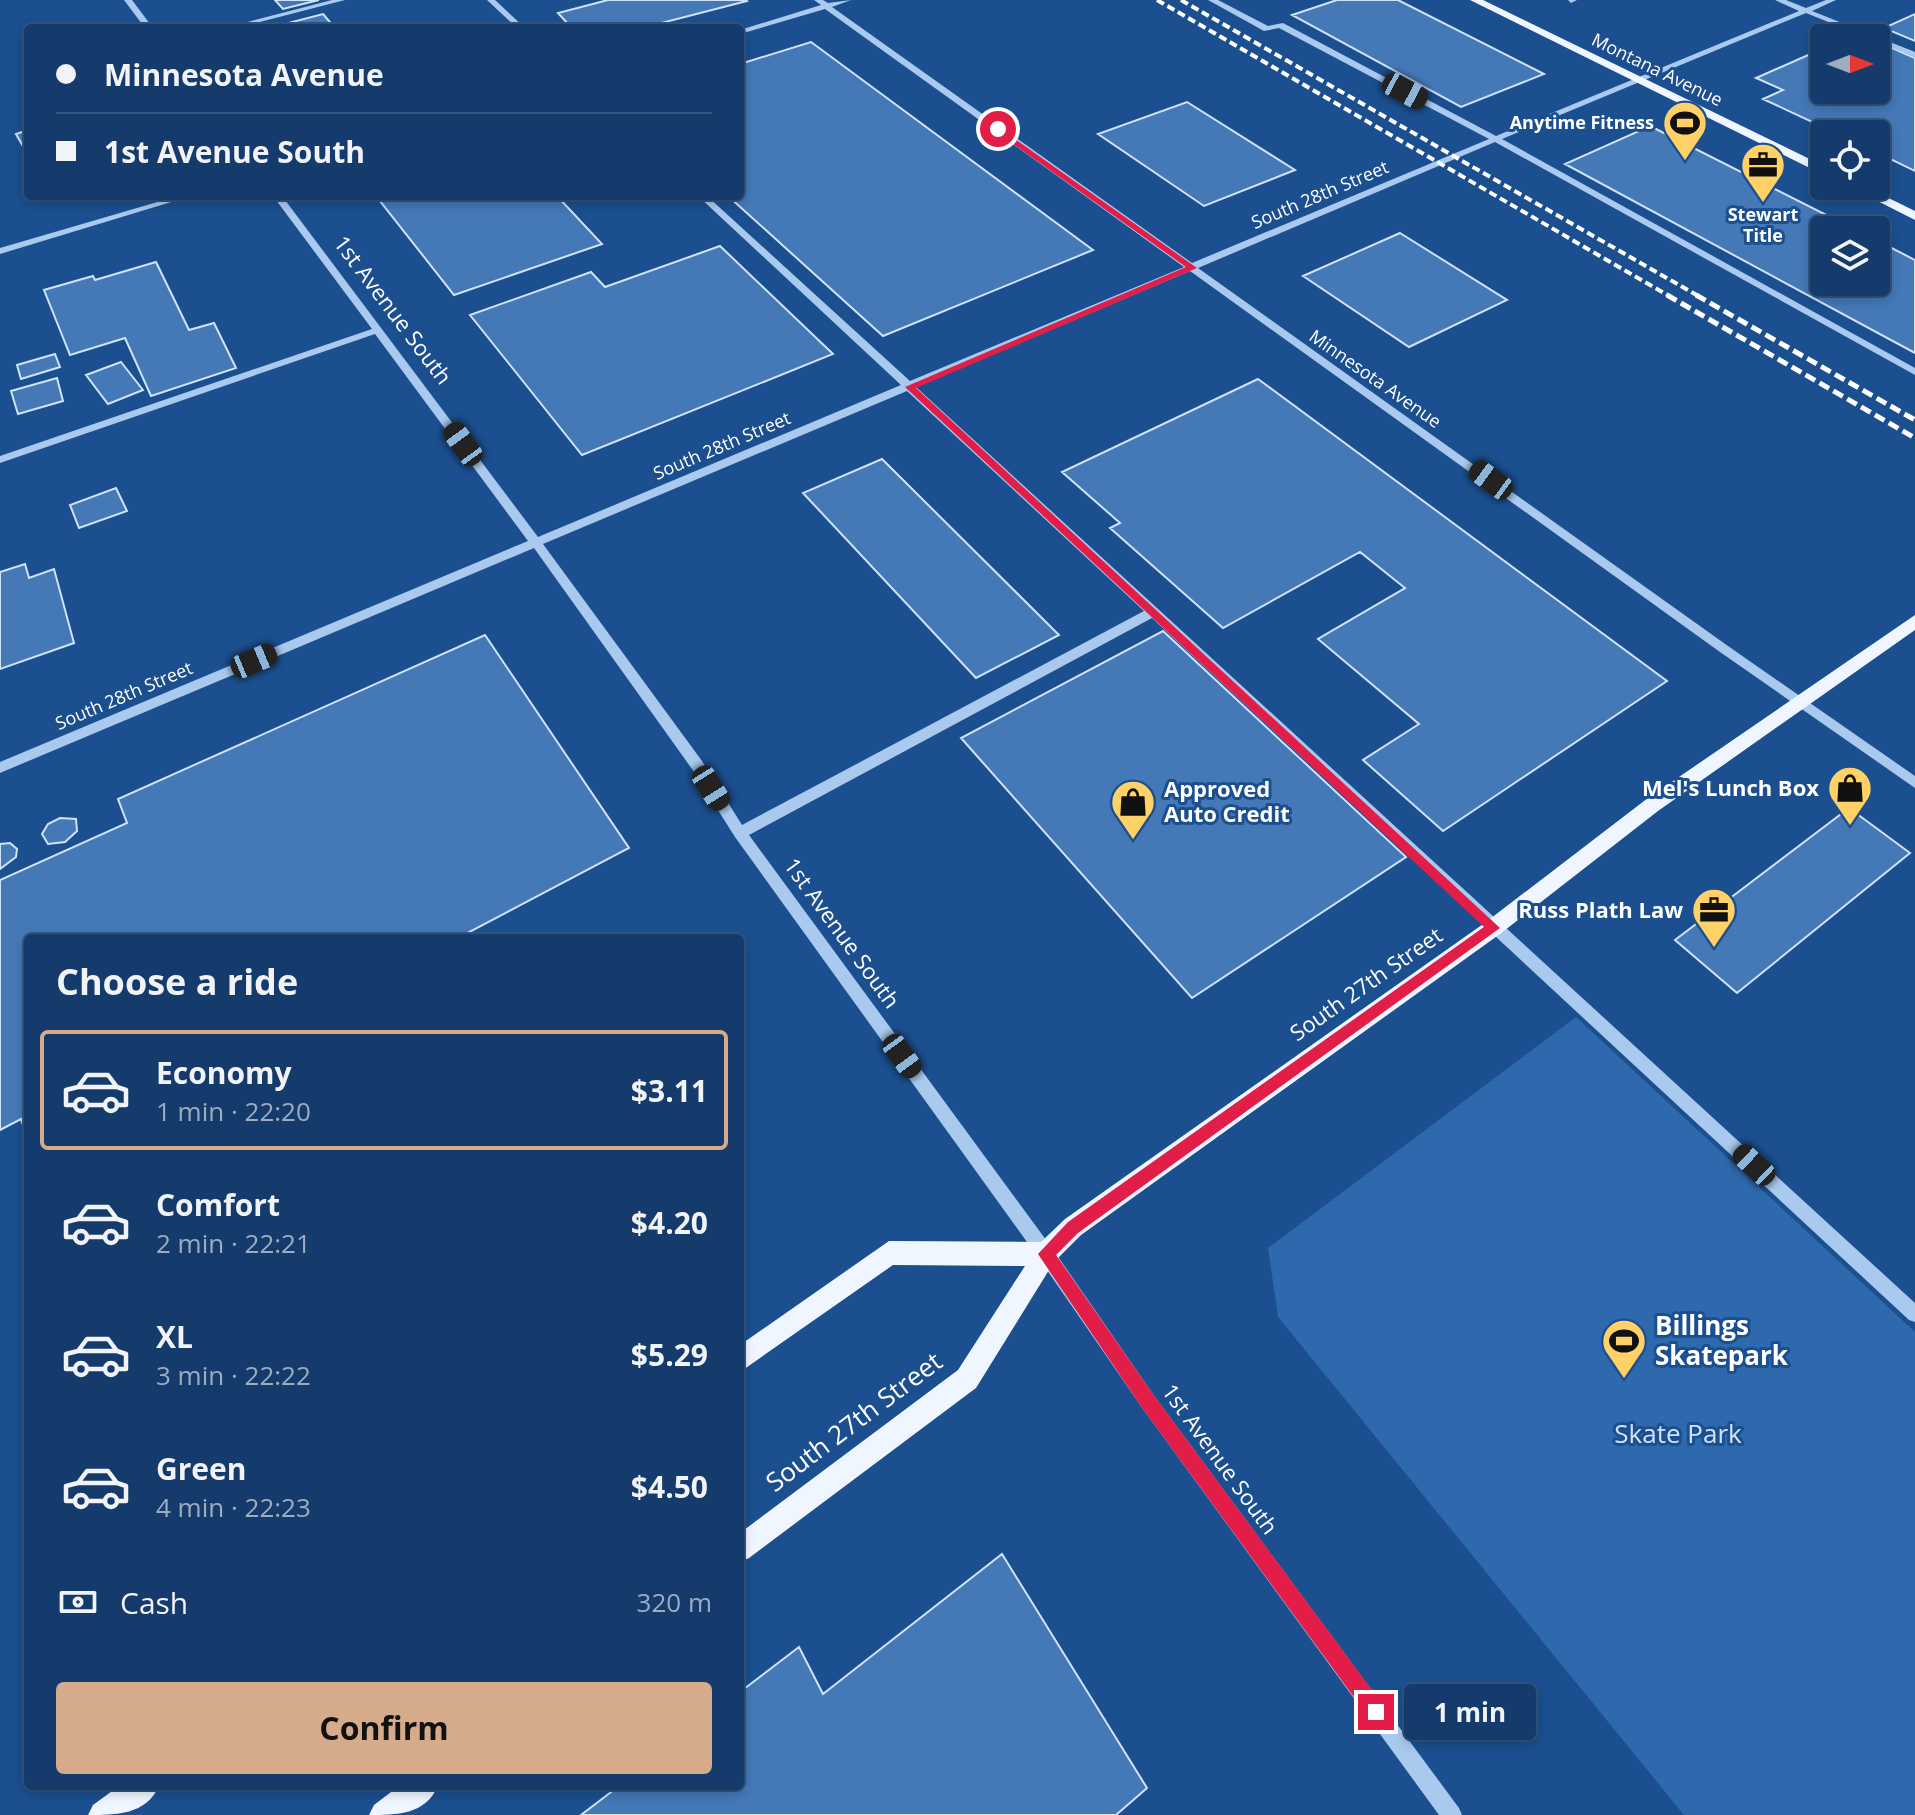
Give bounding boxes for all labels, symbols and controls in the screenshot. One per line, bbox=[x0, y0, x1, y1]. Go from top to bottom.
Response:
north arrow bbox=[1810, 24, 1890, 104]
map controls bbox=[1810, 24, 1890, 296]
street label: Montana Avenue bbox=[1588, 27, 1727, 111]
text: Minnesota Avenue bbox=[104, 54, 384, 95]
car bbox=[1378, 69, 1432, 113]
sports icon: Anytime Fitness bbox=[1661, 99, 1709, 162]
place label: Anytime Fitness bbox=[1510, 110, 1654, 134]
route start bbox=[980, 111, 1016, 147]
button: locate bbox=[1810, 120, 1890, 200]
text: 1st Avenue South bbox=[104, 131, 365, 172]
office icon: Stewart Title bbox=[1739, 141, 1787, 204]
street label: South 28th Street bbox=[1247, 154, 1392, 234]
place label: Stewart Title bbox=[1728, 202, 1798, 247]
button: layers bbox=[1810, 216, 1890, 296]
street label: 1st Avenue South bbox=[328, 229, 460, 390]
street label: Minnesota Avenue bbox=[1305, 324, 1446, 433]
street label: South 28th Street bbox=[649, 405, 794, 485]
car bbox=[439, 418, 487, 470]
car bbox=[1465, 456, 1517, 504]
car bbox=[227, 641, 281, 681]
street label: South 28th Street bbox=[51, 655, 196, 735]
car bbox=[688, 761, 734, 815]
shop icon: Mel's Lunch Box bbox=[1826, 764, 1874, 827]
place label: Mel's Lunch Box bbox=[1642, 772, 1819, 802]
place label: Approved Auto Credit bbox=[1164, 773, 1290, 828]
shop icon: Approved Auto Credit bbox=[1109, 778, 1157, 841]
street label: 1st Avenue South bbox=[778, 851, 908, 1014]
office icon: Russ Plath Law bbox=[1690, 886, 1738, 949]
place label: Russ Plath Law bbox=[1518, 894, 1683, 924]
street label: South 27th Street bbox=[1283, 919, 1448, 1047]
text: Choose a ride bbox=[56, 957, 298, 1006]
car bbox=[878, 1030, 926, 1082]
text: Economy bbox=[156, 1052, 292, 1093]
icon: car bbox=[60, 1054, 132, 1126]
text: $3.11 bbox=[631, 1070, 708, 1111]
text: 1 min · 22:20 bbox=[156, 1093, 311, 1129]
car bbox=[1728, 1140, 1780, 1190]
text: Comfort bbox=[156, 1184, 280, 1225]
icon: car bbox=[60, 1186, 132, 1258]
text: $4.20 bbox=[631, 1202, 708, 1243]
text: 2 min · 22:21 bbox=[156, 1225, 311, 1261]
place label: Billings Skatepark bbox=[1655, 1307, 1789, 1373]
text: XL bbox=[156, 1316, 193, 1357]
sports icon: Billings Skatepark bbox=[1600, 1317, 1648, 1380]
icon: car bbox=[60, 1318, 132, 1390]
text: $5.29 bbox=[631, 1334, 708, 1375]
street label: South 27th Street bbox=[758, 1343, 949, 1499]
text: 3 min · 22:22 bbox=[156, 1357, 311, 1393]
street label: 1st Avenue South bbox=[1156, 1377, 1286, 1540]
park label: Skate Park bbox=[1614, 1415, 1742, 1451]
text: Green bbox=[156, 1448, 247, 1489]
icon: car bbox=[60, 1450, 132, 1522]
text: $4.50 bbox=[631, 1466, 708, 1507]
text: 4 min · 22:23 bbox=[156, 1489, 311, 1525]
icon: cash bbox=[56, 1580, 100, 1624]
text: Cash bbox=[120, 1582, 188, 1623]
text: 320 m bbox=[637, 1584, 712, 1620]
button: Confirm bbox=[56, 1682, 712, 1774]
callout: 1 min bbox=[1404, 1684, 1536, 1740]
route end bbox=[1358, 1694, 1394, 1730]
text: 1 min bbox=[1434, 1694, 1506, 1730]

